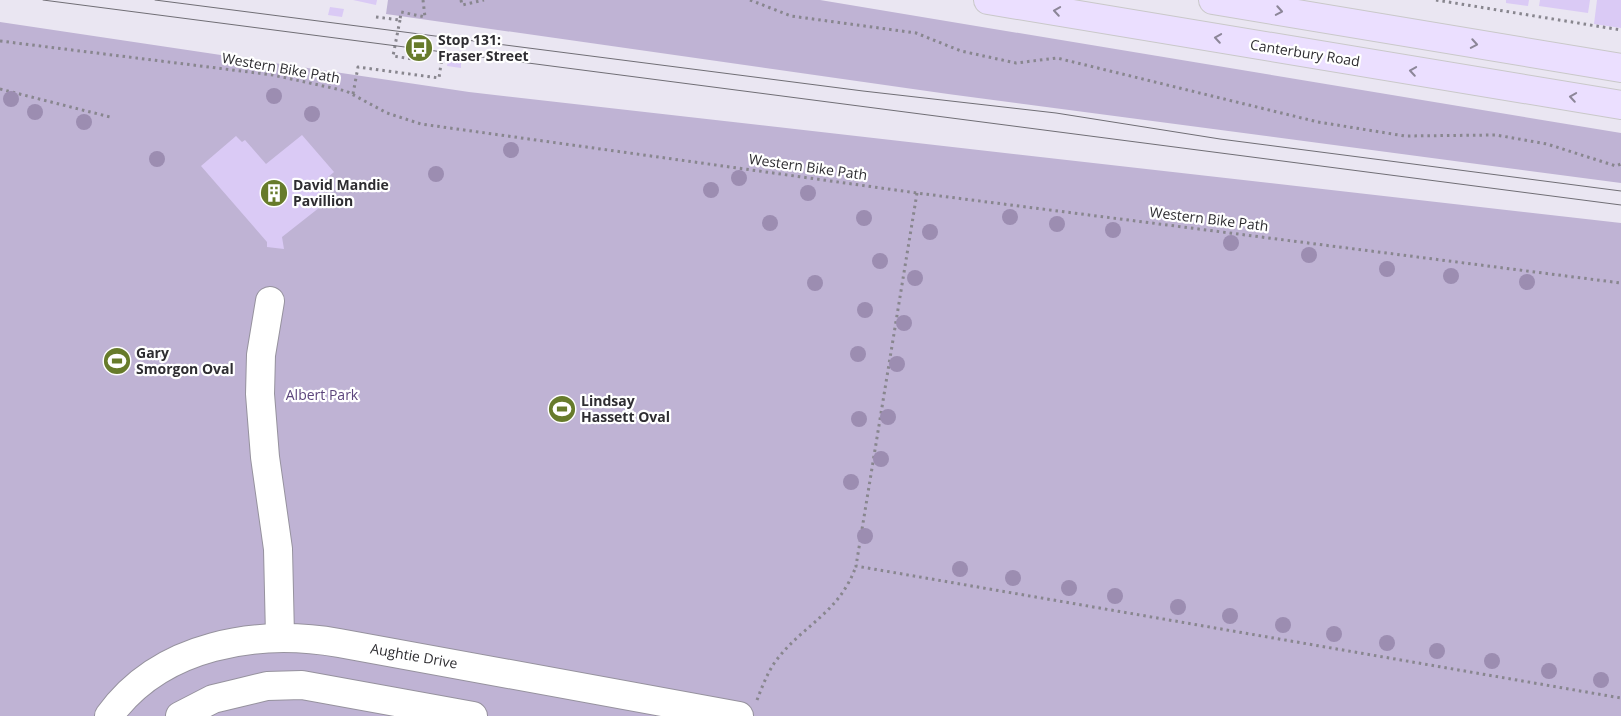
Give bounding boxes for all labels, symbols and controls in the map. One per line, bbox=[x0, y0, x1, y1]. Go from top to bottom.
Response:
one-way arrow bbox=[1274, 5, 1283, 15]
one-way arrow bbox=[1053, 7, 1062, 17]
place label: Stop 131: Fraser Street bbox=[438, 30, 529, 65]
bus stop icon: Stop 131: Fraser Street bbox=[404, 33, 434, 63]
one-way arrow bbox=[1213, 34, 1222, 44]
street label: Canterbury Road bbox=[1249, 34, 1361, 71]
one-way arrow bbox=[1469, 38, 1478, 48]
street label: Western Bike Path bbox=[221, 48, 342, 87]
one-way arrow bbox=[1408, 66, 1417, 76]
one-way arrow bbox=[1569, 93, 1577, 103]
street label: Western Bike Path bbox=[748, 149, 869, 184]
place label: David Mandie Pavillion bbox=[293, 175, 389, 210]
building icon: David Mandie Pavillion bbox=[259, 178, 289, 208]
street label: Western Bike Path bbox=[1149, 202, 1270, 235]
place label: Gary Smorgon Oval bbox=[136, 343, 234, 378]
sports icon: Gary Smorgon Oval bbox=[102, 346, 132, 376]
park label: Albert Park bbox=[286, 385, 359, 404]
place label: Lindsay Hassett Oval bbox=[581, 391, 670, 426]
sports icon: Lindsay Hassett Oval bbox=[547, 394, 577, 424]
street label: Aughtie Drive bbox=[369, 639, 459, 673]

